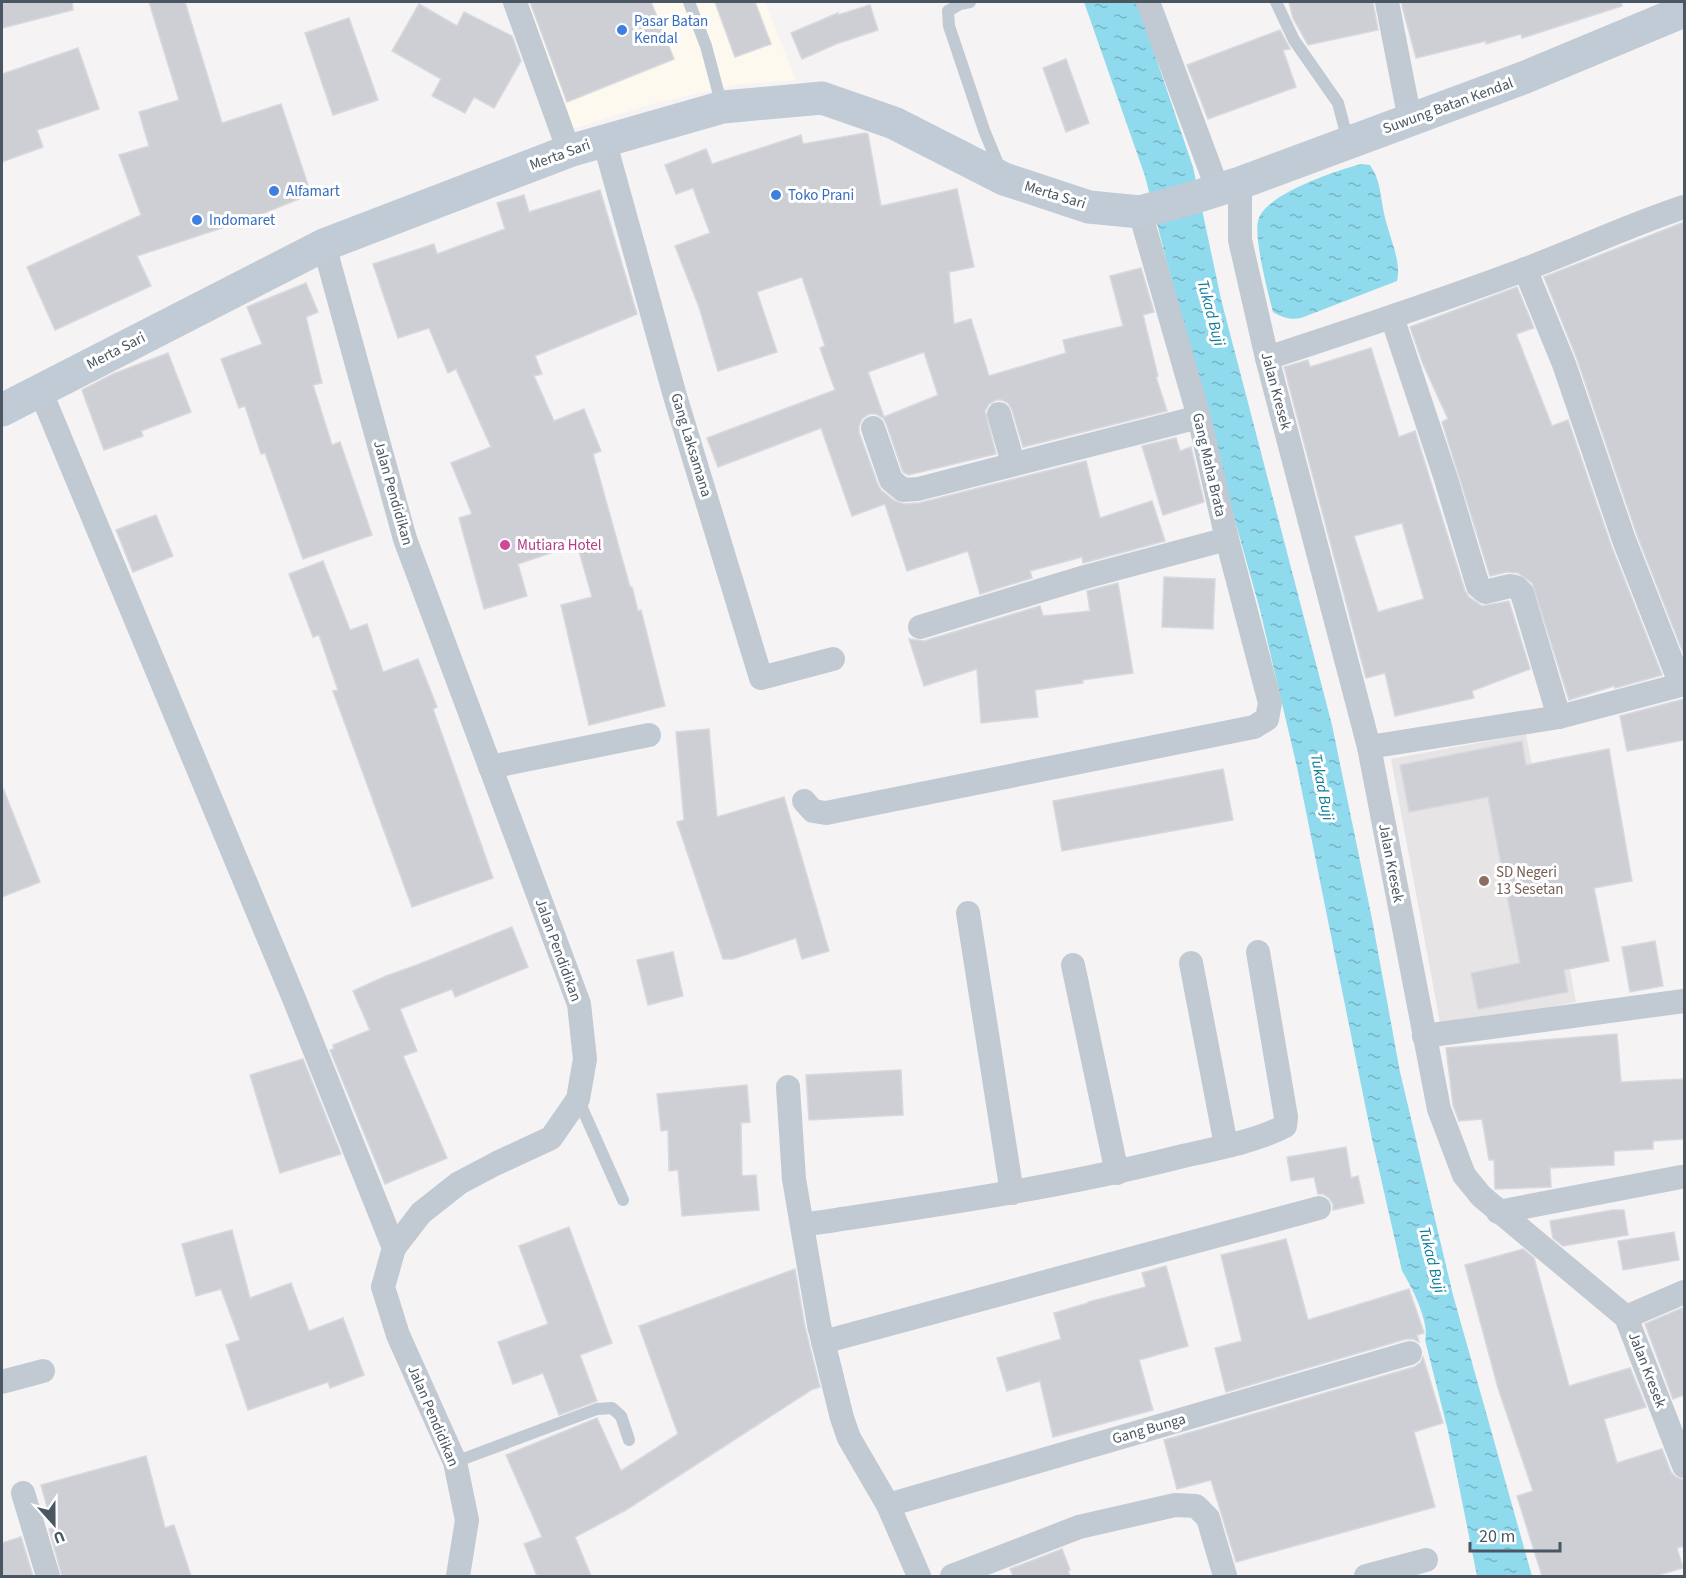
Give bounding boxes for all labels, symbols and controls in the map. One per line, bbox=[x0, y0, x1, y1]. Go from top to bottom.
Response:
place label: Pasar Batan Kendal bbox=[634, 11, 708, 49]
marker: Pasar Batan Kendal bbox=[615, 23, 629, 37]
street label: Suwung Batan Kendal bbox=[1380, 73, 1516, 139]
street label: Merta Sari bbox=[527, 134, 593, 176]
street label: Merta Sari bbox=[1022, 176, 1088, 214]
place label: Alfamart bbox=[286, 181, 340, 202]
marker: Alfamart bbox=[267, 184, 281, 198]
place label: Toko Prani bbox=[788, 185, 854, 206]
marker: Toko Prani bbox=[769, 188, 783, 202]
place label: Indomaret bbox=[209, 210, 275, 231]
marker: Indomaret bbox=[190, 213, 204, 227]
water label: Tukad Buji bbox=[1192, 277, 1230, 349]
street label: Merta Sari bbox=[83, 327, 149, 375]
street label: Jalan Kresek bbox=[1256, 350, 1297, 433]
street label: Gang Laksamana bbox=[665, 391, 717, 499]
street label: Gang Maha Brata bbox=[1187, 411, 1231, 519]
street label: Jalan Pendidikan bbox=[368, 438, 418, 548]
place label: Mutiara Hotel bbox=[517, 535, 602, 556]
marker: Mutiara Hotel bbox=[498, 538, 512, 552]
water label: Tukad Buji bbox=[1305, 752, 1339, 822]
street label: Jalan Kresek bbox=[1373, 822, 1409, 905]
place label: SD Negeri 13 Sesetan bbox=[1496, 862, 1563, 900]
marker: SD Negeri 13 Sesetan bbox=[1477, 874, 1491, 888]
street label: Jalan Pendidikan bbox=[530, 896, 586, 1004]
water label: Tukad Buji bbox=[1413, 1225, 1451, 1296]
street label: Jalan Kresek bbox=[1623, 1329, 1671, 1411]
street label: Jalan Pendidikan bbox=[402, 1362, 464, 1470]
street label: Gang Bunga bbox=[1110, 1408, 1188, 1450]
north arrow bbox=[24, 1494, 84, 1554]
scale bar bbox=[1470, 1515, 1560, 1553]
text: 20 m bbox=[1479, 1524, 1515, 1549]
text: U bbox=[50, 1525, 68, 1549]

